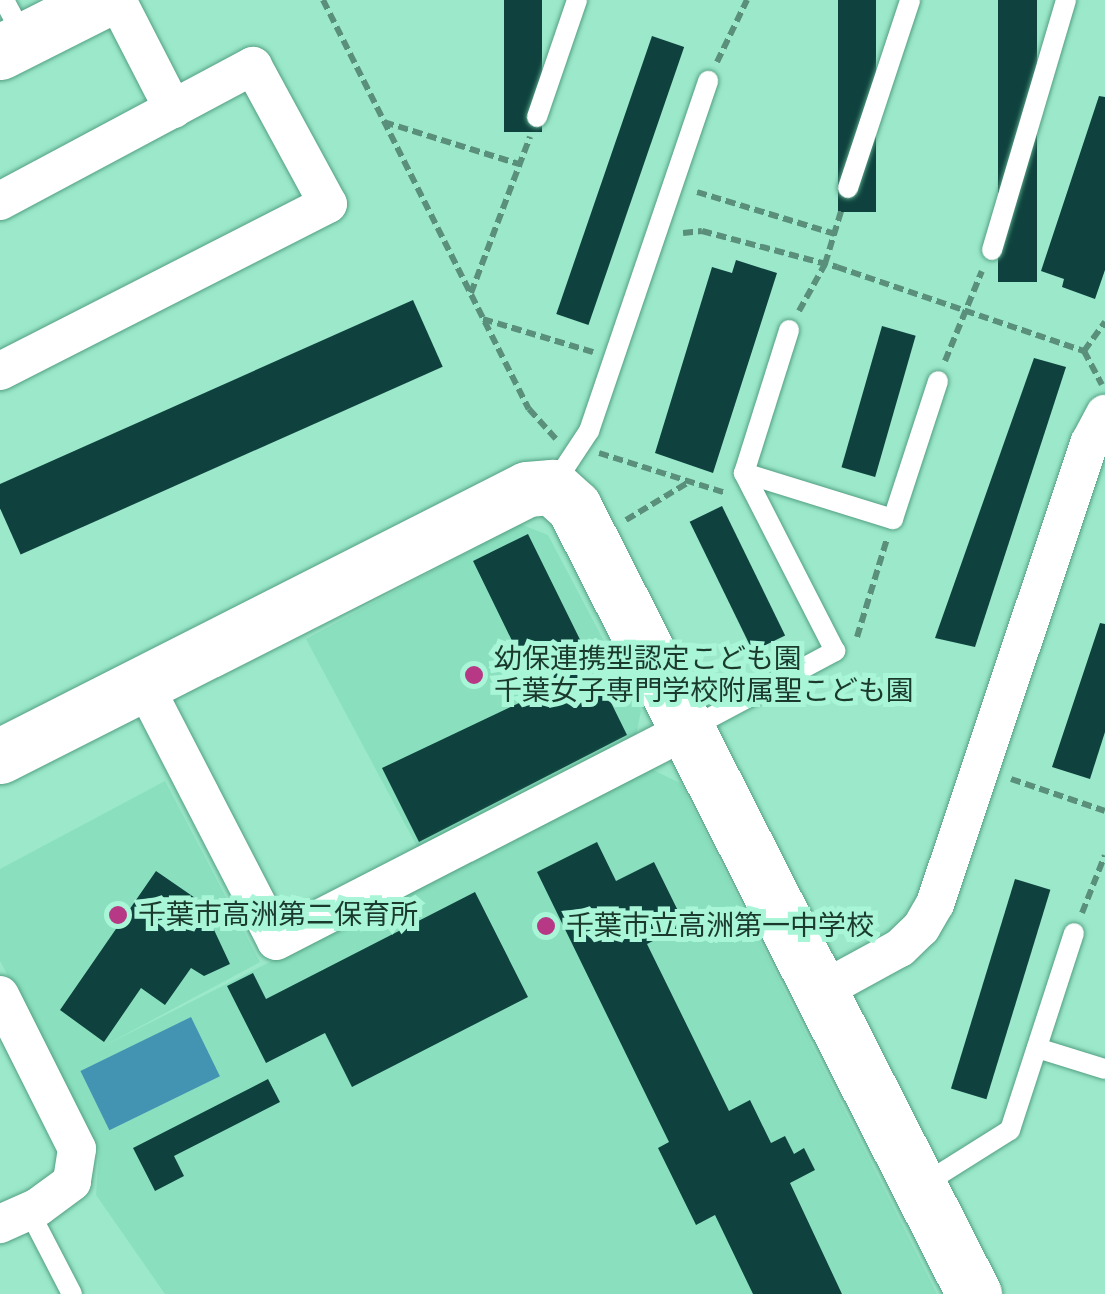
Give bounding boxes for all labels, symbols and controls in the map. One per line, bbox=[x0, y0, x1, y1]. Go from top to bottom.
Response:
place label: 幼保連携型認定こども園 千葉女子専門学校附属聖こども園 bbox=[494, 642, 914, 708]
marker: 幼保連携型認定こども園 千葉女子専門学校附属聖こども園 bbox=[463, 664, 485, 686]
place label: 千葉市高洲第二保育所 bbox=[138, 898, 418, 932]
marker: 千葉市高洲第二保育所 bbox=[107, 904, 129, 926]
place label: 千葉市立高洲第一中学校 bbox=[566, 909, 874, 943]
marker: 千葉市立高洲第一中学校 bbox=[535, 915, 557, 937]

